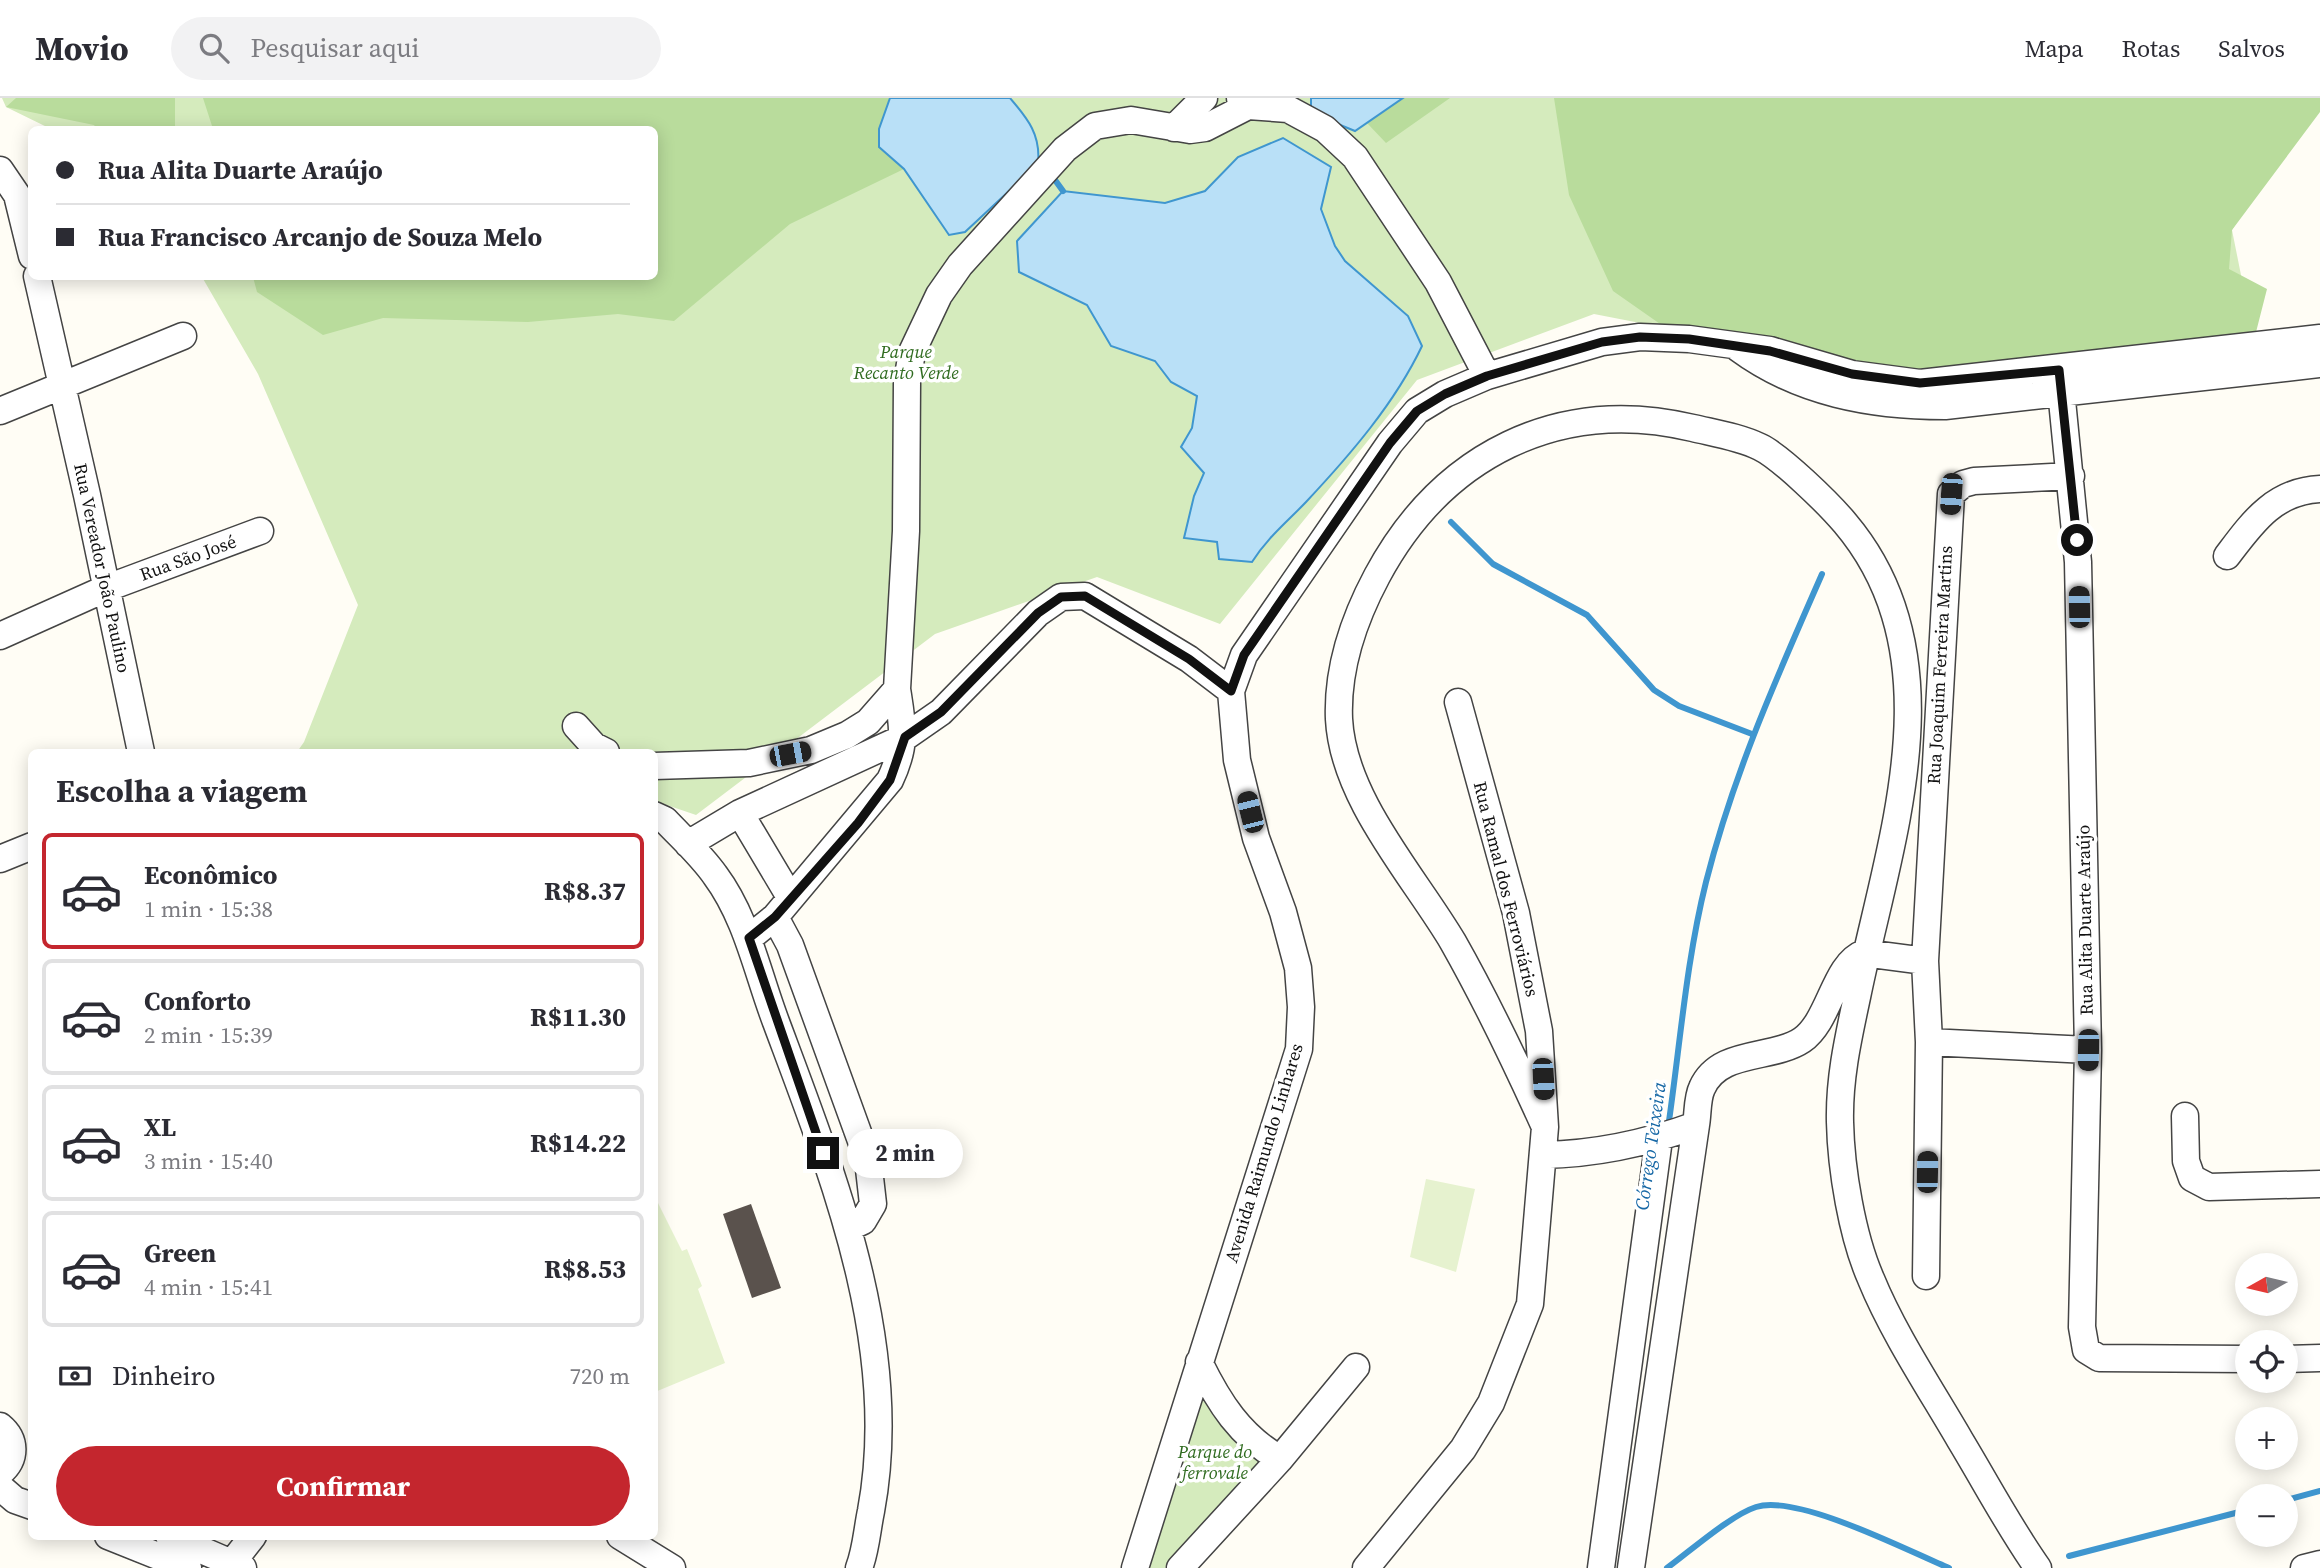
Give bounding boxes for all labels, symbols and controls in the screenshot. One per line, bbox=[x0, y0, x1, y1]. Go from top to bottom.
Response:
search box bbox=[171, 17, 661, 80]
text: Movio bbox=[35, 26, 129, 71]
icon: search bbox=[195, 29, 233, 67]
text: Pesquisar aqui bbox=[251, 30, 419, 66]
text: Mapa bbox=[2024, 32, 2084, 65]
text: Rotas bbox=[2122, 32, 2180, 65]
text: Salvos bbox=[2218, 32, 2285, 65]
text: Rua Alita Duarte Araújo bbox=[98, 152, 383, 188]
text: Rua Francisco Arcanjo de Souza Melo bbox=[98, 219, 542, 255]
park label: Parque Recanto Verde bbox=[852, 339, 959, 385]
street label: Rua Vereador João Paulino bbox=[68, 461, 137, 675]
car bbox=[1940, 472, 1963, 516]
route start bbox=[2061, 524, 2093, 556]
street label: Rua São José bbox=[136, 528, 240, 587]
street label: Rua Joaquim Ferreira Martins bbox=[1921, 545, 1958, 785]
car bbox=[2069, 586, 2090, 628]
car bbox=[768, 740, 813, 768]
text: Escolha a viagem bbox=[56, 769, 308, 813]
street label: Rua Ramal dos Ferroviários bbox=[1468, 779, 1545, 999]
car bbox=[1235, 789, 1266, 835]
street label: Rua Alita Duarte Araújo bbox=[2070, 824, 2099, 1016]
text: Econômico bbox=[144, 857, 277, 893]
icon: car bbox=[60, 860, 123, 923]
text: R$8.37 bbox=[544, 873, 626, 909]
text: 1 min · 15:38 bbox=[144, 893, 273, 925]
text: Conforto bbox=[144, 983, 251, 1019]
icon: car bbox=[60, 986, 123, 1049]
text: R$11.30 bbox=[530, 999, 626, 1035]
text: 2 min · 15:39 bbox=[144, 1019, 273, 1051]
car bbox=[2078, 1029, 2099, 1071]
street label: Avenida Raimundo Linhares bbox=[1218, 1040, 1309, 1265]
car bbox=[1532, 1057, 1555, 1101]
water label: Córrego Teixeira bbox=[1628, 1080, 1672, 1212]
text: XL bbox=[144, 1109, 176, 1145]
icon: car bbox=[60, 1112, 123, 1175]
text: R$14.22 bbox=[530, 1125, 626, 1161]
callout: 2 min bbox=[848, 1128, 963, 1178]
route end bbox=[807, 1137, 839, 1169]
text: 2 min bbox=[875, 1137, 935, 1169]
text: 3 min · 15:40 bbox=[144, 1145, 273, 1177]
car bbox=[1917, 1151, 1938, 1193]
text: Green bbox=[144, 1235, 216, 1271]
icon: car bbox=[60, 1238, 123, 1301]
text: R$8.53 bbox=[544, 1251, 626, 1287]
north arrow bbox=[2235, 1253, 2298, 1316]
map controls bbox=[2235, 1253, 2298, 1547]
text: 4 min · 15:41 bbox=[144, 1271, 273, 1303]
button: locate bbox=[2235, 1330, 2298, 1393]
icon: cash bbox=[56, 1357, 94, 1395]
text: Dinheiro bbox=[112, 1358, 216, 1394]
text: 720 m bbox=[569, 1360, 630, 1392]
button: + bbox=[2235, 1407, 2298, 1470]
park label: Parque do ferrovale bbox=[1177, 1439, 1252, 1485]
button: Confirmar bbox=[56, 1446, 630, 1526]
button: − bbox=[2235, 1484, 2298, 1547]

